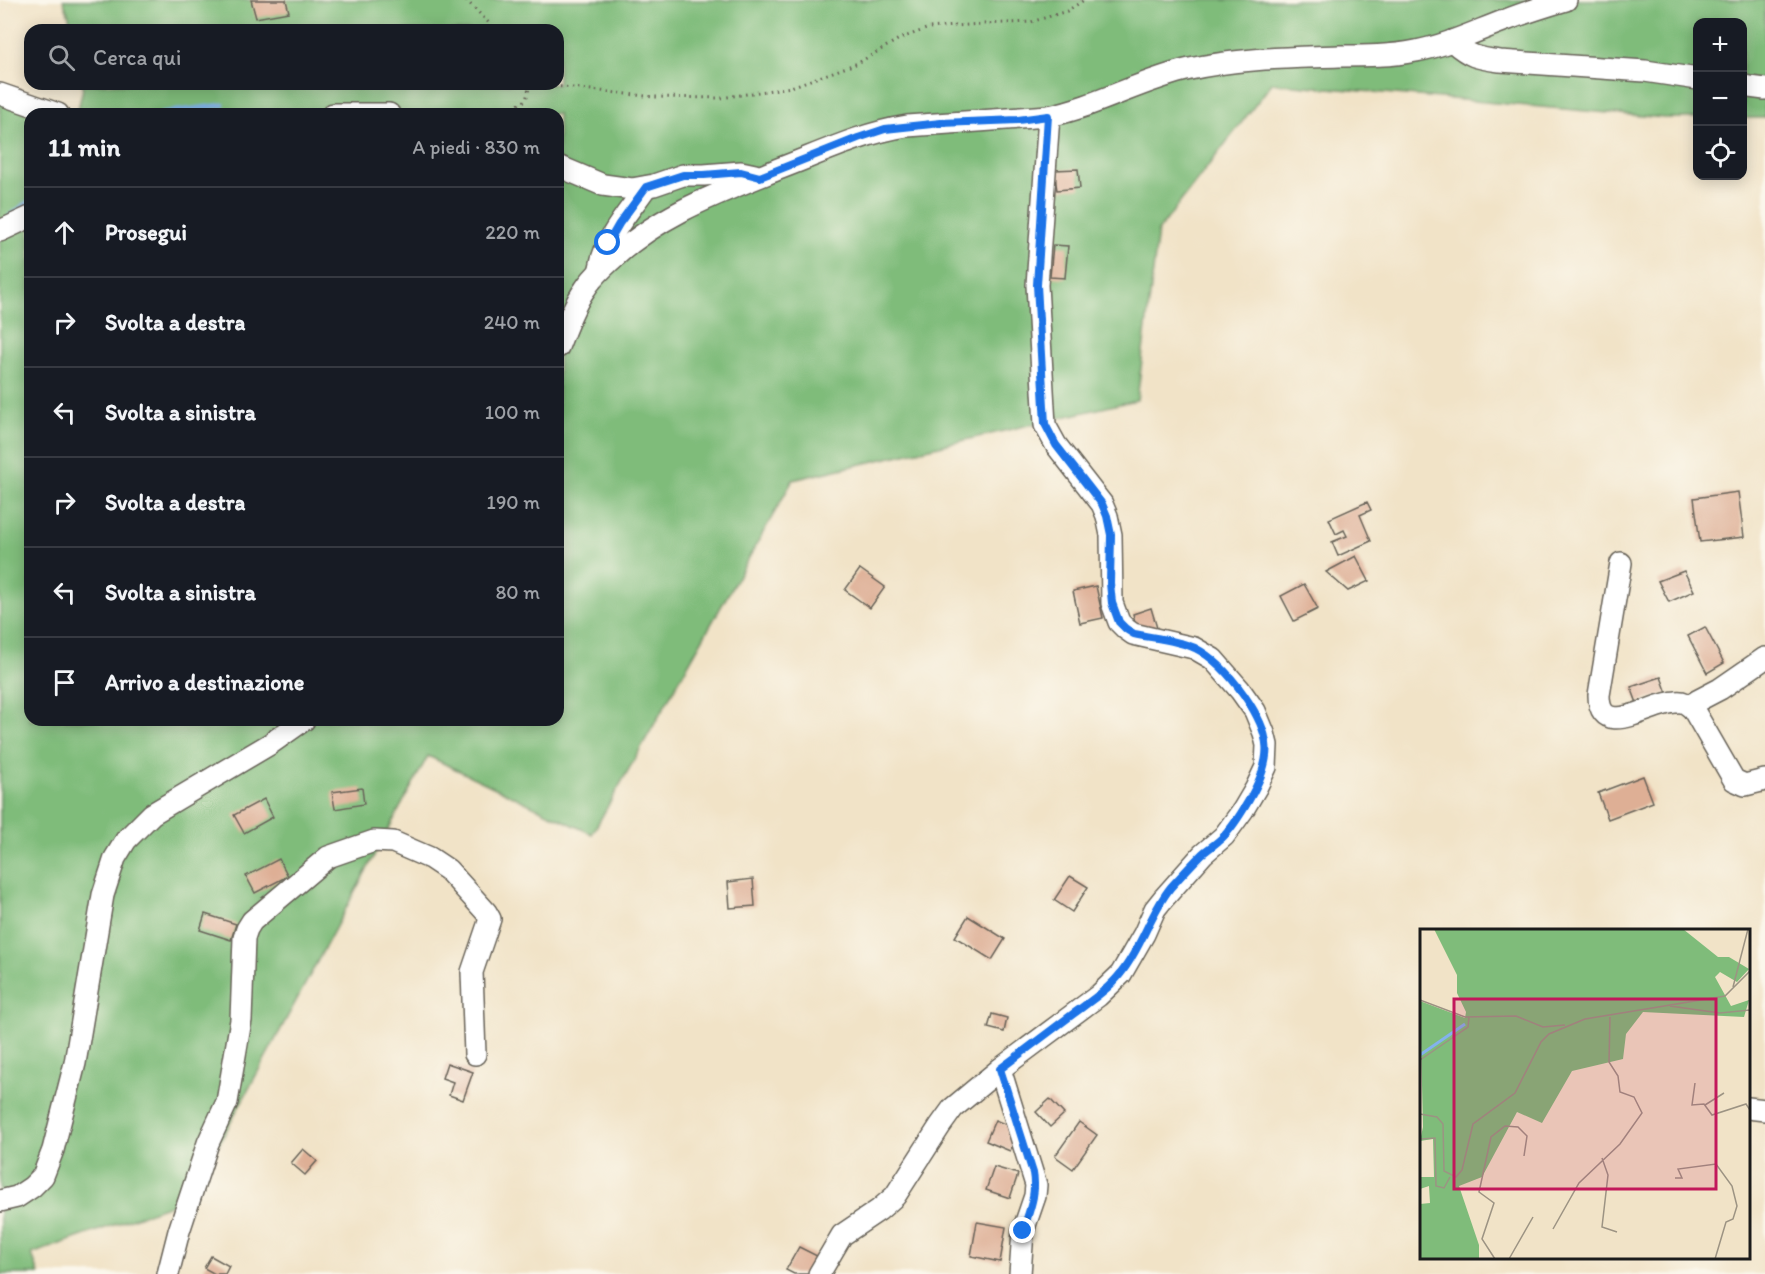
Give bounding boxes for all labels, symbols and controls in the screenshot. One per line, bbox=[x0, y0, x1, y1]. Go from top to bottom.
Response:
map controls bbox=[1693, 18, 1747, 180]
button: + bbox=[1693, 18, 1747, 72]
search box bbox=[24, 24, 564, 90]
icon: search bbox=[45, 41, 78, 74]
text: Cerca qui bbox=[93, 44, 181, 71]
button: − bbox=[1693, 72, 1747, 126]
button: locate bbox=[1693, 126, 1747, 180]
text: 11 min bbox=[48, 131, 120, 163]
text: A piedi · 830 m bbox=[412, 135, 540, 159]
icon: ahead bbox=[48, 216, 81, 249]
text: Prosegui bbox=[105, 219, 187, 246]
text: 220 m bbox=[485, 220, 540, 244]
route start bbox=[594, 229, 620, 255]
icon: right bbox=[48, 306, 81, 339]
text: Svolta a destra bbox=[105, 309, 245, 336]
text: 240 m bbox=[484, 310, 540, 334]
icon: left bbox=[48, 396, 81, 429]
text: Svolta a sinistra bbox=[105, 399, 256, 426]
text: 100 m bbox=[485, 400, 540, 424]
icon: right bbox=[48, 486, 81, 519]
text: Svolta a destra bbox=[105, 489, 245, 516]
text: 190 m bbox=[487, 490, 540, 514]
icon: left bbox=[48, 576, 81, 609]
text: Svolta a sinistra bbox=[105, 579, 256, 606]
text: 80 m bbox=[495, 580, 540, 604]
icon: arrive bbox=[48, 666, 81, 699]
text: Arrivo a destinazione bbox=[105, 669, 304, 696]
inset map bbox=[1420, 929, 1750, 1259]
route end bbox=[1009, 1217, 1035, 1243]

